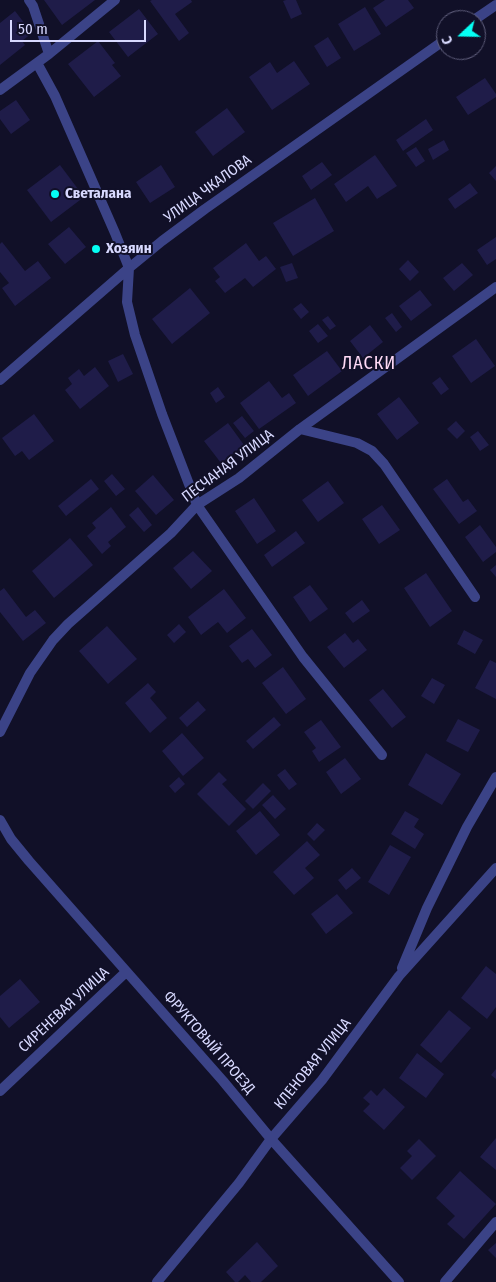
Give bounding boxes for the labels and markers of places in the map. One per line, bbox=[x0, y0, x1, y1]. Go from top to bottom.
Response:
place label: Светалана bbox=[65, 185, 131, 203]
marker: Светалана bbox=[49, 188, 61, 200]
place label: Хозяин bbox=[106, 240, 152, 258]
marker: Хозяин bbox=[90, 243, 102, 255]

